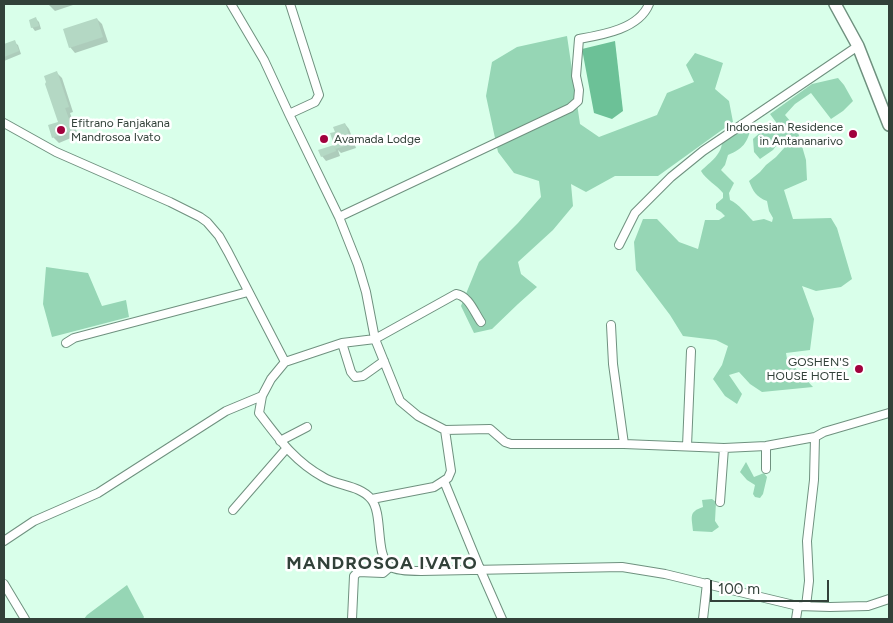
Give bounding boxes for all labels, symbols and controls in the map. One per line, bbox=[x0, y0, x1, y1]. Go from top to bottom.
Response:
place label: Efitrano Fanjakana Mandrosoa Ivato bbox=[71, 116, 170, 144]
place label: Indonesian Residence in Antananarivo bbox=[726, 120, 843, 148]
marker: Efitrano Fanjakana Mandrosoa Ivato bbox=[55, 124, 67, 136]
marker: Indonesian Residence in Antananarivo bbox=[847, 128, 859, 140]
place label: Avamada Lodge bbox=[334, 132, 420, 146]
marker: Avamada Lodge bbox=[318, 133, 330, 145]
place label: GOSHEN'S HOUSE HOTEL bbox=[767, 355, 849, 383]
marker: GOSHEN'S HOUSE HOTEL bbox=[853, 363, 865, 375]
district label: MANDROSOA IVATO bbox=[284, 553, 480, 575]
scale bar bbox=[713, 570, 832, 602]
text: 100 m bbox=[718, 580, 760, 598]

